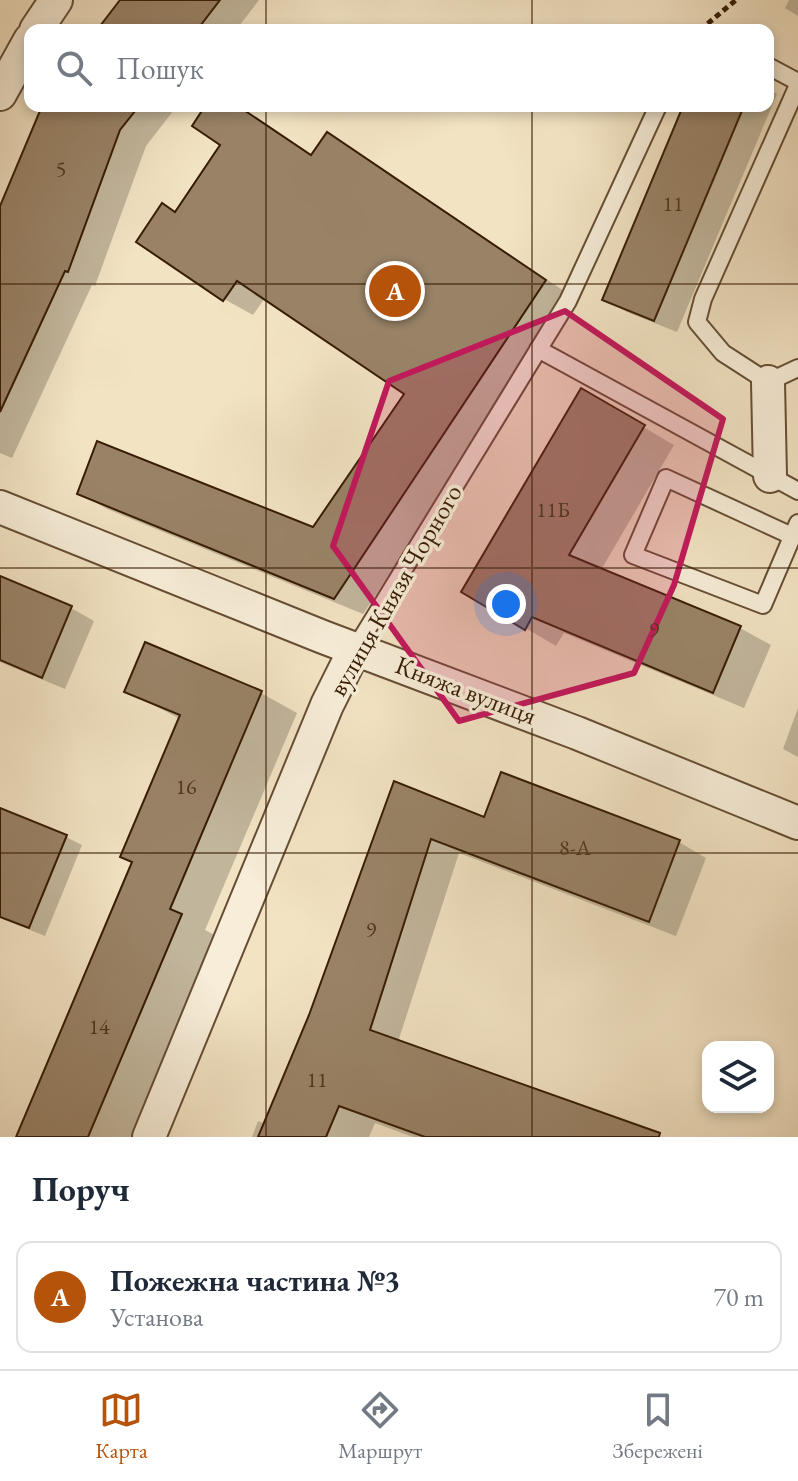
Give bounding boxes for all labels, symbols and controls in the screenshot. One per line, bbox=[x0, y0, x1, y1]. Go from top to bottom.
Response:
search box bbox=[24, 24, 774, 112]
icon: search bbox=[52, 46, 96, 90]
text: Пошук bbox=[116, 49, 204, 88]
house number: 5 bbox=[56, 154, 66, 183]
house number: 11 bbox=[662, 189, 684, 218]
pin: A bbox=[369, 261, 421, 321]
street label: вулиця Князя Чорного bbox=[320, 478, 470, 702]
house number: 11Б bbox=[536, 495, 570, 524]
your location bbox=[486, 584, 526, 624]
house number: 9 bbox=[649, 615, 660, 644]
street label: Княжа вулиця bbox=[391, 648, 541, 732]
house number: 16 bbox=[175, 772, 197, 801]
house number: 8-А bbox=[559, 833, 592, 862]
house number: 9 bbox=[366, 915, 377, 944]
house number: 14 bbox=[88, 1012, 110, 1041]
map controls bbox=[702, 1041, 774, 1113]
button: layers bbox=[702, 1041, 774, 1113]
house number: 11 bbox=[306, 1065, 328, 1094]
text: Поруч bbox=[32, 1167, 130, 1211]
text: Пожежна частина №3 bbox=[110, 1261, 400, 1300]
text: A bbox=[51, 1280, 69, 1314]
text: 70 m bbox=[714, 1280, 764, 1314]
text: Установа bbox=[110, 1300, 203, 1334]
tab: Карта bbox=[95, 1388, 148, 1465]
tab: Маршрут bbox=[338, 1388, 422, 1465]
tab: Збережені bbox=[613, 1388, 703, 1465]

